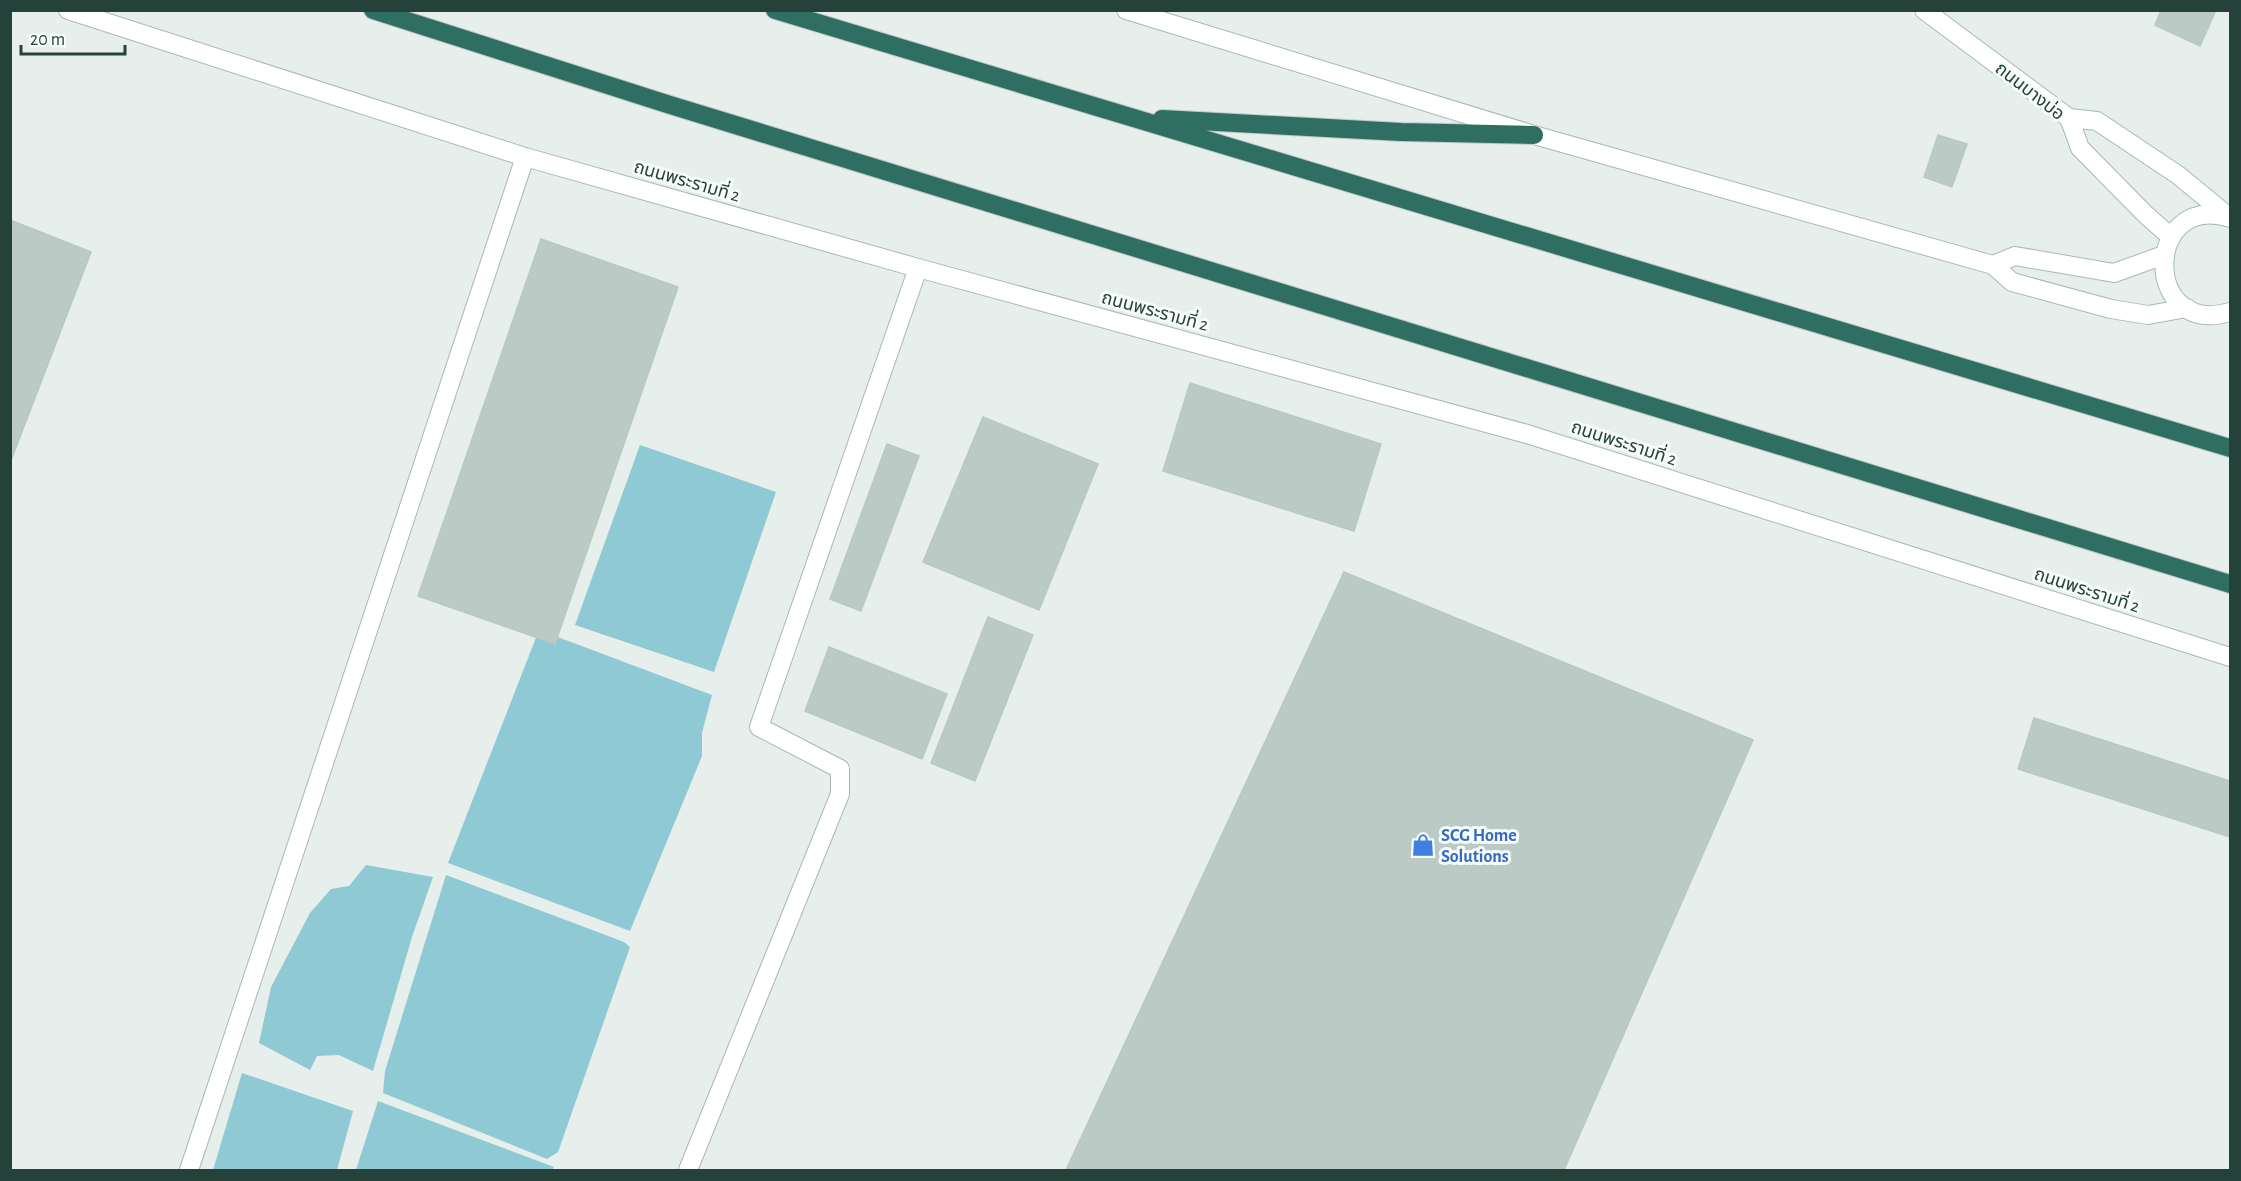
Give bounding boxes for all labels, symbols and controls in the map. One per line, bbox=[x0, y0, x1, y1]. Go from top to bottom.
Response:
scale bar bbox=[21, 18, 124, 56]
text: 20 m bbox=[30, 31, 65, 49]
street label: ถนนบางบ่อ bbox=[1992, 59, 2068, 124]
street label: ถนนพระรามที่ 2 bbox=[632, 153, 743, 206]
street label: ถนนพระรามที่ 2 bbox=[1099, 284, 1211, 335]
street label: ถนนพระรามที่ 2 bbox=[1569, 414, 1680, 469]
street label: ถนนพระรามที่ 2 bbox=[2032, 561, 2143, 616]
place label: SCG Home Solutions bbox=[1441, 827, 1517, 866]
shop icon: SCG Home Solutions bbox=[1410, 832, 1436, 858]

